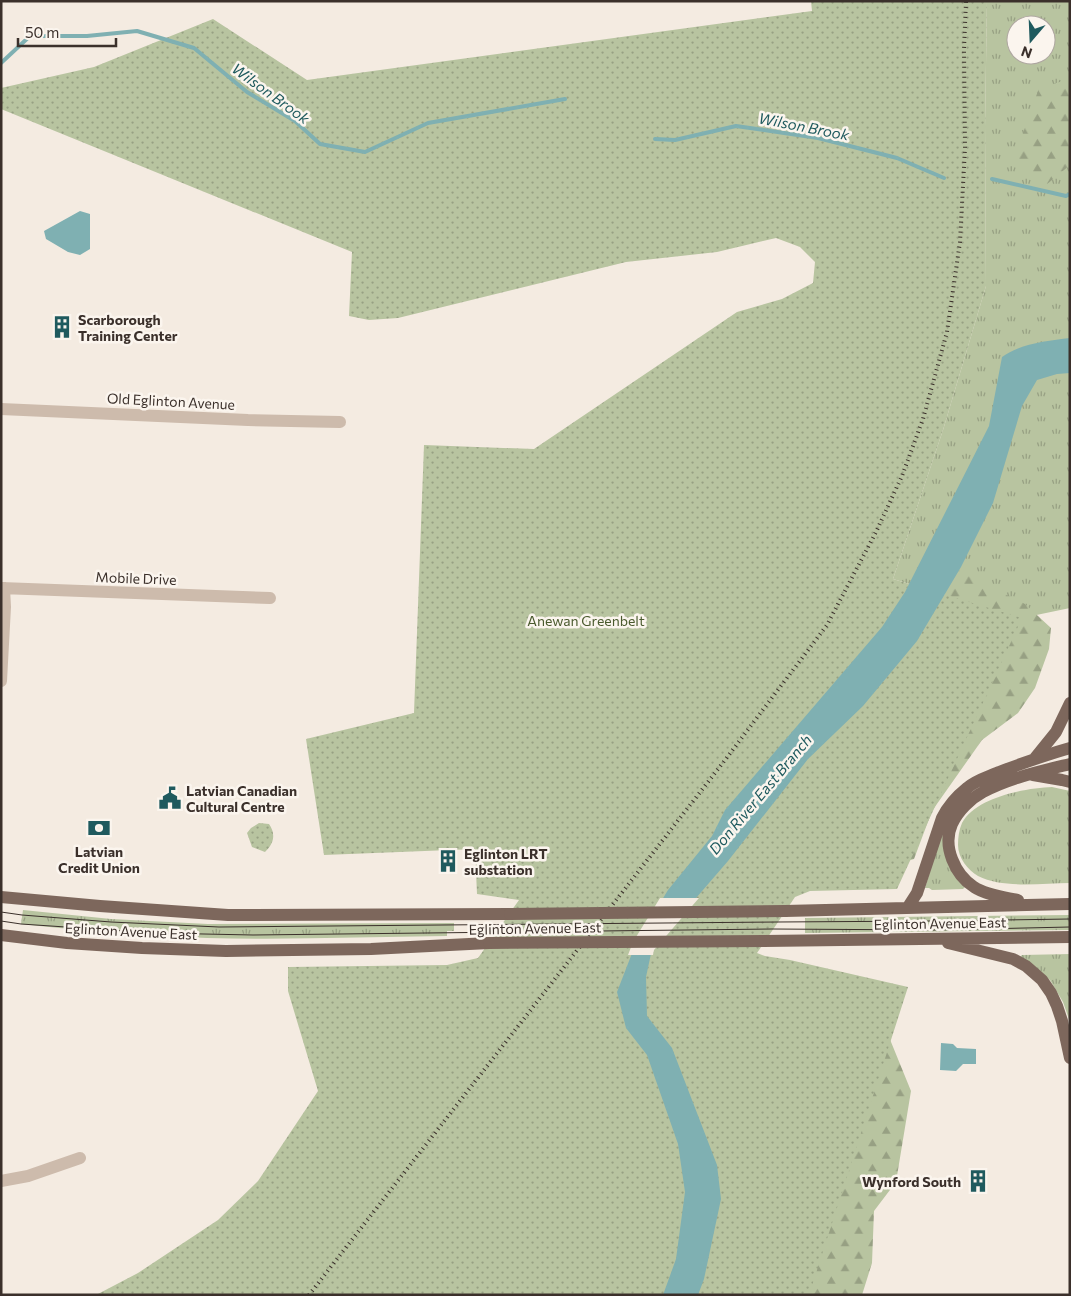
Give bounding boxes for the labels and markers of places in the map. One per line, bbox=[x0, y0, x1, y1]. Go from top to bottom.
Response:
place label: Scarborough Training Center bbox=[78, 311, 178, 344]
building icon: Scarborough Training Center bbox=[49, 314, 75, 340]
place label: Latvian Canadian Cultural Centre bbox=[186, 782, 297, 815]
public building icon: Latvian Canadian Cultural Centre bbox=[157, 785, 183, 811]
bank icon: Latvian Credit Union bbox=[86, 815, 112, 841]
place label: Latvian Credit Union bbox=[58, 843, 140, 876]
place label: Eglinton LRT substation bbox=[464, 845, 547, 878]
building icon: Eglinton LRT substation bbox=[435, 848, 461, 874]
building icon: Wynford South bbox=[965, 1168, 991, 1194]
place label: Wynford South bbox=[862, 1173, 961, 1190]

